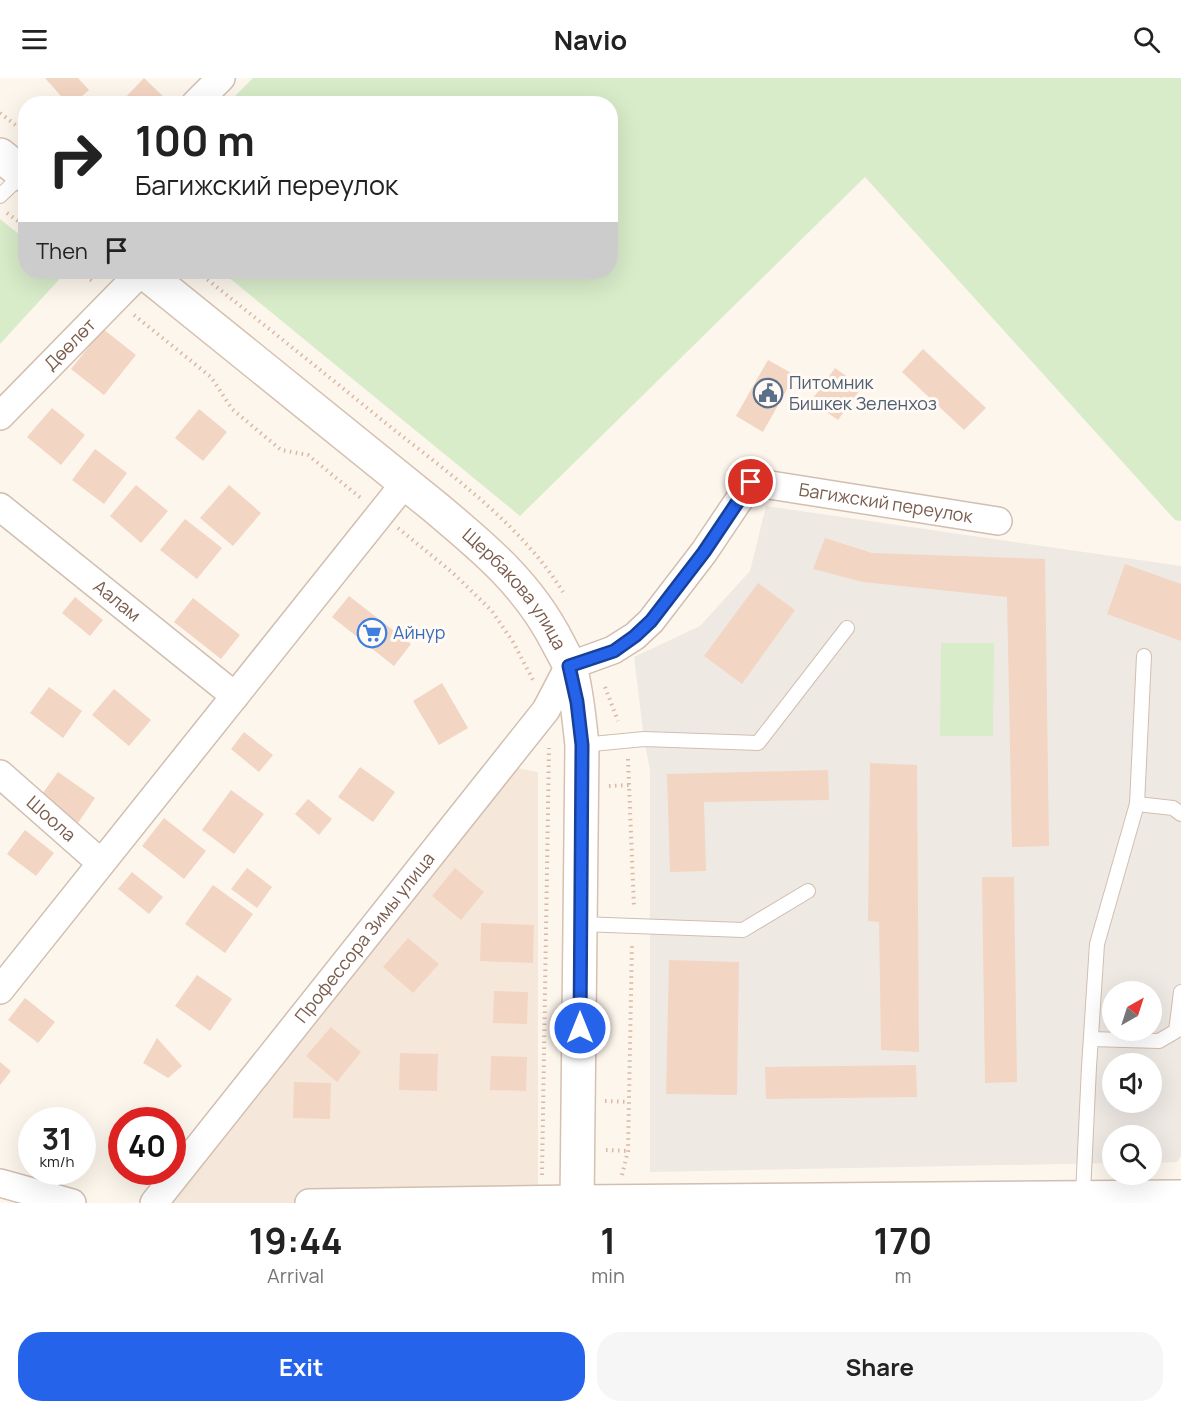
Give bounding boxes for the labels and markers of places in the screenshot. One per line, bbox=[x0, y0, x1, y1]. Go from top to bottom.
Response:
place label: Питомник Бишкек Зеленхоз bbox=[789, 370, 937, 415]
public building icon: Питомник Бишкек Зеленхоз bbox=[752, 377, 784, 409]
pin bbox=[725, 456, 776, 507]
supermarket icon: Айнур bbox=[356, 617, 388, 649]
place label: Айнур bbox=[393, 620, 445, 644]

